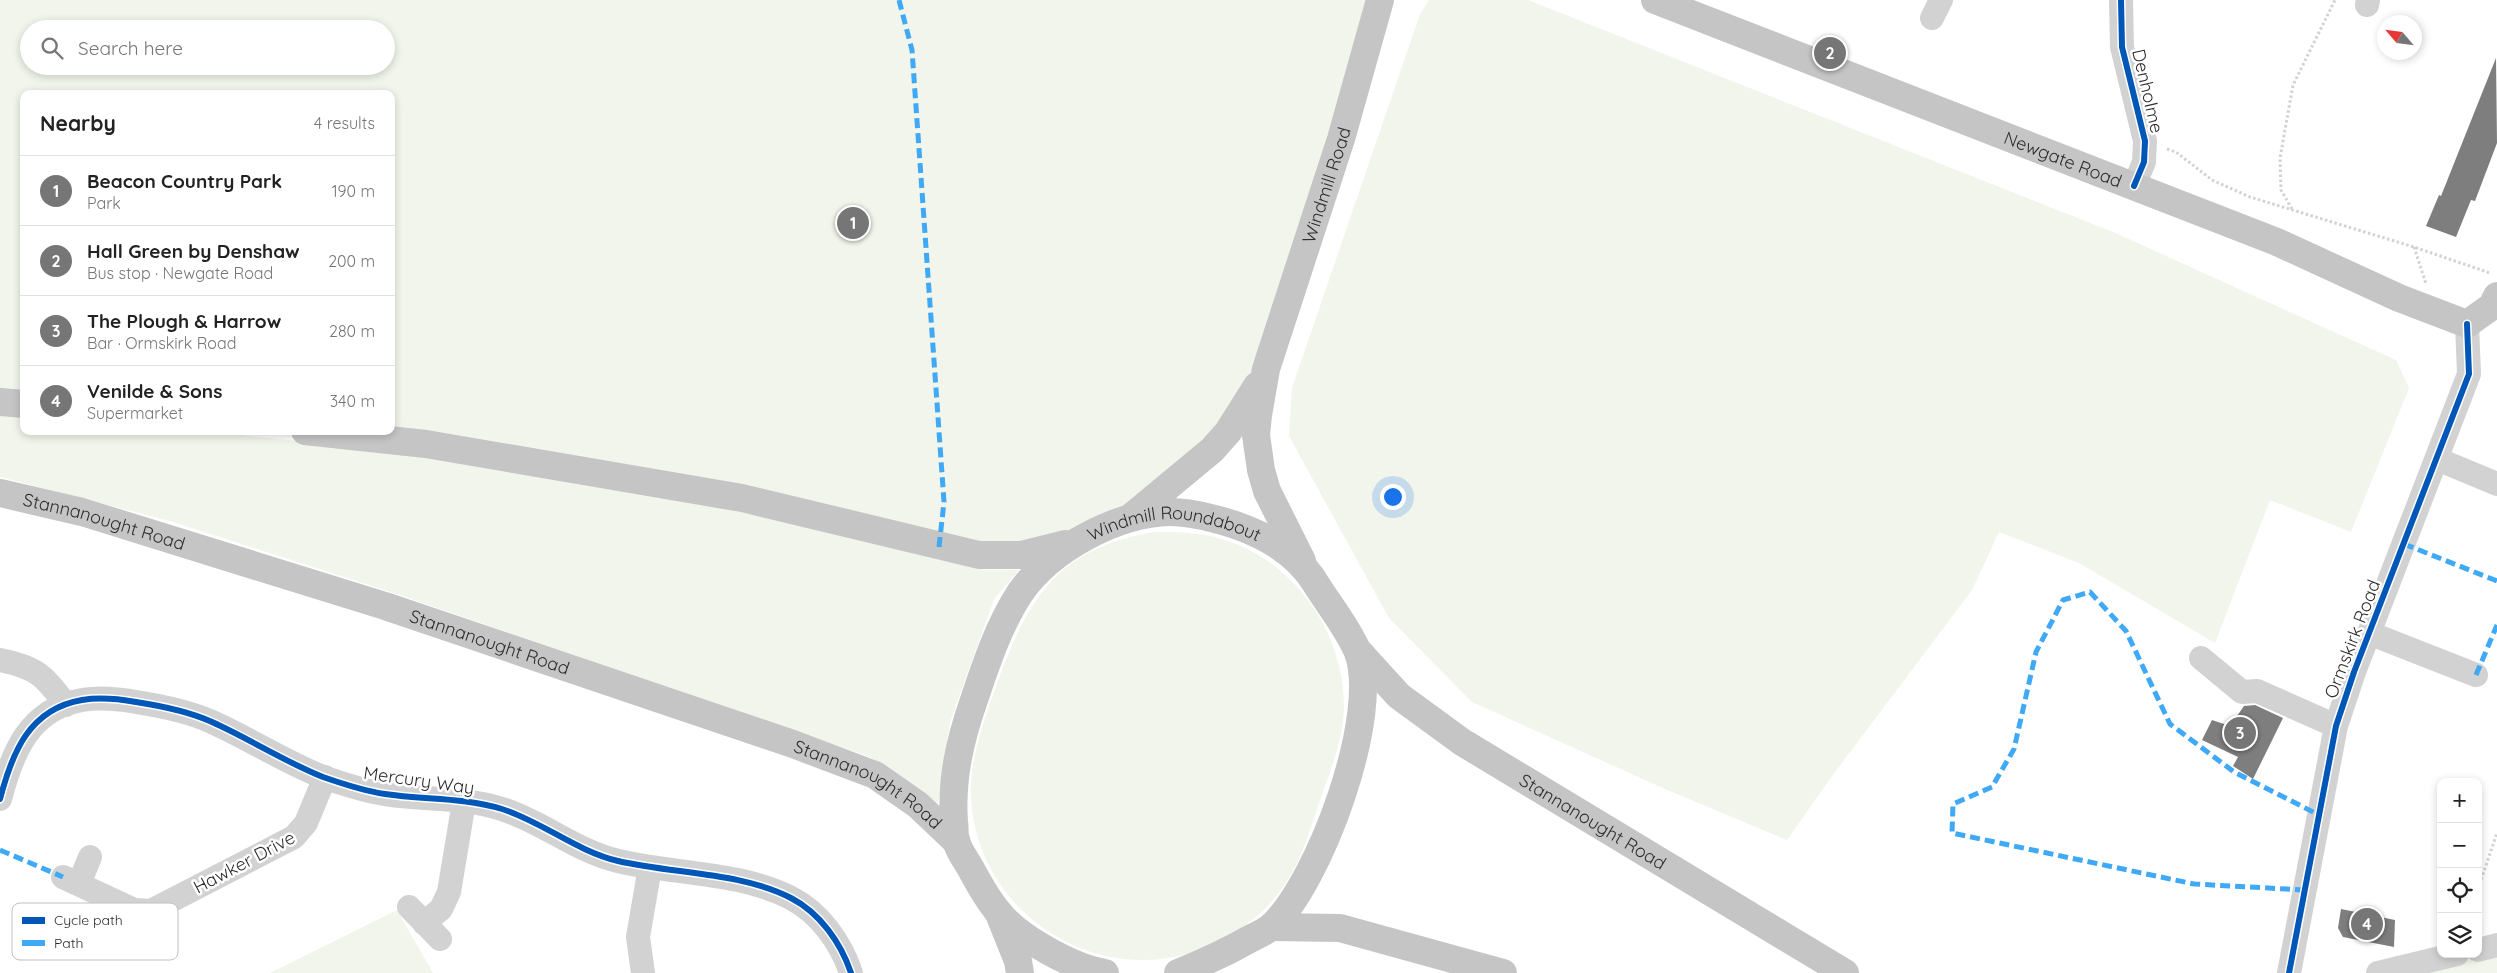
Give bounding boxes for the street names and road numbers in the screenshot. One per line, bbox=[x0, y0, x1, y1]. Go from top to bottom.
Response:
street label: Denholme bbox=[2127, 47, 2169, 135]
street label: Windmill Road bbox=[1296, 124, 1355, 246]
street label: Newgate Road bbox=[2001, 125, 2125, 192]
street label: Stannanought Road bbox=[21, 487, 188, 555]
street label: Windmill Roundabout bbox=[1083, 528, 1263, 550]
street label: Ormskirk Road bbox=[2319, 576, 2385, 702]
street label: Stannanought Road bbox=[407, 604, 573, 679]
street label: Stannanought Road bbox=[791, 734, 947, 834]
street label: Mercury Way bbox=[362, 761, 476, 799]
street label: Stannanought Road bbox=[1515, 768, 1671, 874]
street label: Hawker Drive bbox=[189, 826, 299, 898]

